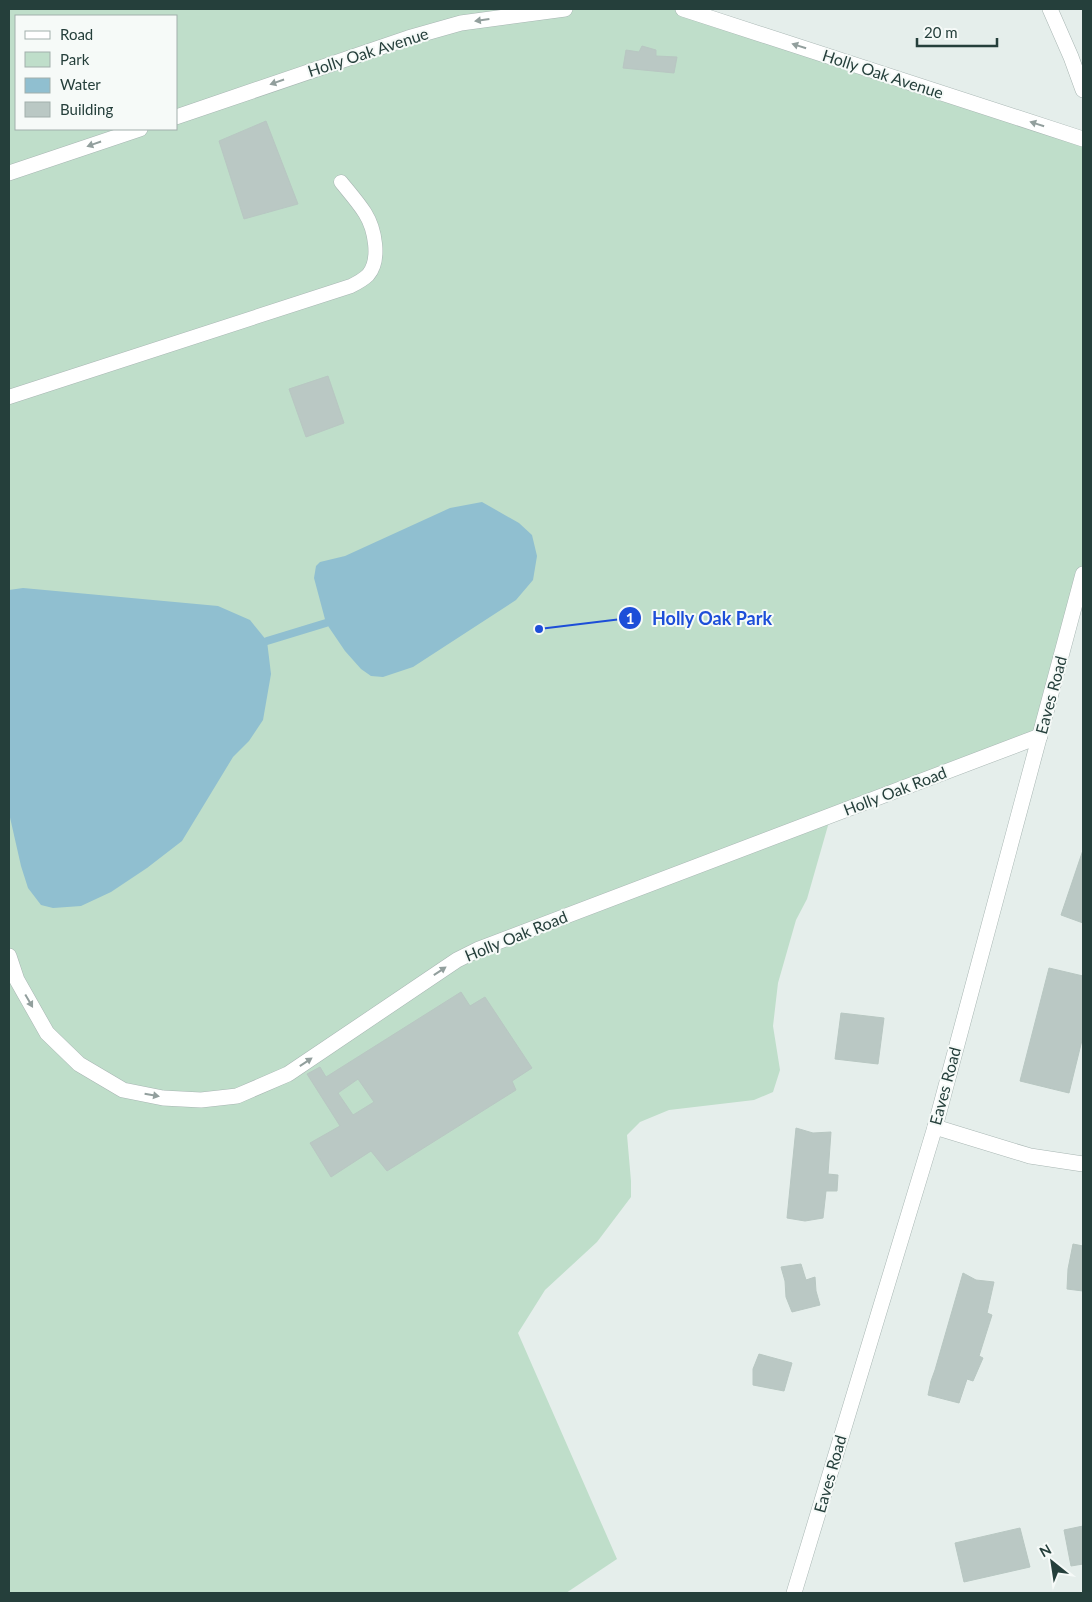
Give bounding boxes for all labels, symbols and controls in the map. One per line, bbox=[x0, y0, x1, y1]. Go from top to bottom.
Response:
legend bbox=[15, 15, 178, 130]
scale bar bbox=[917, 15, 997, 47]
one-way arrow bbox=[474, 16, 490, 24]
street label: Holly Oak Avenue bbox=[305, 23, 431, 80]
text: 20 m bbox=[924, 23, 958, 41]
text: Road bbox=[60, 25, 93, 43]
one-way arrow bbox=[791, 42, 806, 50]
street label: Holly Oak Avenue bbox=[820, 45, 946, 102]
text: Park bbox=[60, 50, 90, 68]
text: Water bbox=[60, 75, 101, 93]
one-way arrow bbox=[269, 79, 284, 87]
text: Building bbox=[60, 100, 113, 118]
one-way arrow bbox=[1029, 120, 1044, 128]
one-way arrow bbox=[86, 141, 101, 149]
callout: Holly Oak Park bbox=[617, 602, 783, 635]
text: Holly Oak Park bbox=[652, 607, 772, 629]
text: 1 bbox=[626, 609, 634, 627]
street label: Eaves Road bbox=[1031, 654, 1070, 736]
street label: Holly Oak Road bbox=[841, 762, 949, 819]
street label: Holly Oak Road bbox=[462, 906, 570, 965]
one-way arrow bbox=[434, 966, 447, 976]
one-way arrow bbox=[24, 994, 33, 1007]
street label: Eaves Road bbox=[925, 1045, 964, 1127]
one-way arrow bbox=[299, 1057, 313, 1067]
one-way arrow bbox=[144, 1092, 160, 1100]
street label: Eaves Road bbox=[809, 1433, 850, 1515]
north arrow bbox=[1027, 1537, 1077, 1587]
text: N bbox=[1036, 1540, 1054, 1560]

